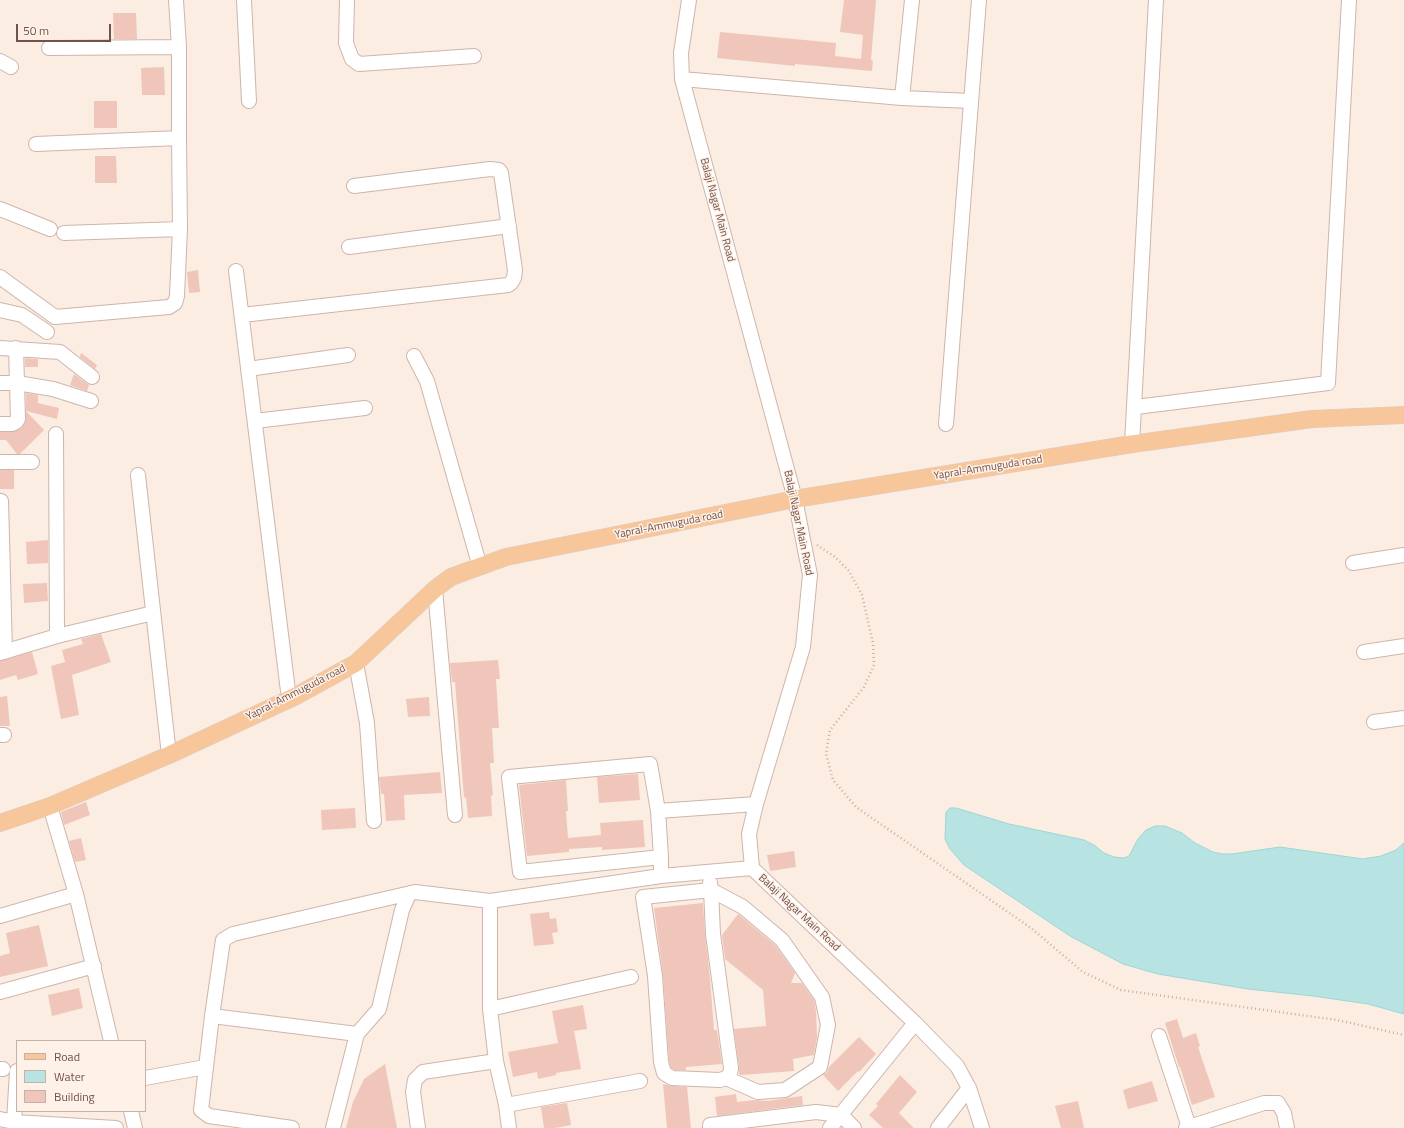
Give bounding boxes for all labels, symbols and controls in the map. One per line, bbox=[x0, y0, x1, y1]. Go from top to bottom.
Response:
scale bar bbox=[18, 16, 113, 42]
text: 50 m bbox=[23, 21, 49, 40]
street label: Balaji Nagar Main Road bbox=[697, 157, 737, 263]
street label: Yapral-Ammuguda road bbox=[933, 453, 1043, 483]
street label: Balaji Nagar Main Road bbox=[780, 469, 816, 577]
street label: Yapral-Ammuguda road bbox=[614, 508, 724, 542]
street label: Yapral-Ammuguda road bbox=[244, 662, 348, 724]
street label: Balaji Nagar Main Road bbox=[755, 872, 843, 954]
legend bbox=[16, 1040, 146, 1112]
text: Road bbox=[54, 1047, 80, 1066]
text: Water bbox=[54, 1067, 85, 1086]
text: Building bbox=[54, 1087, 95, 1106]

